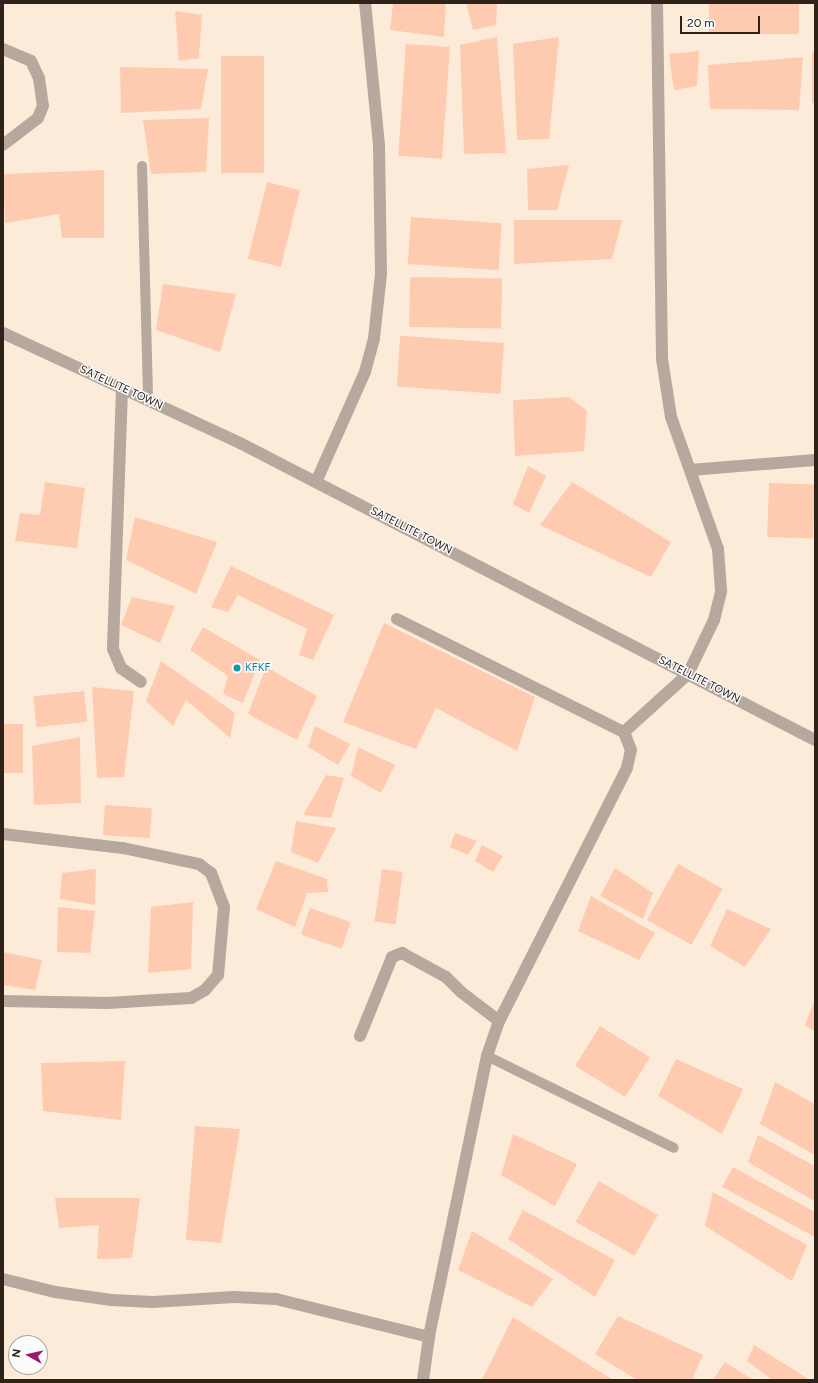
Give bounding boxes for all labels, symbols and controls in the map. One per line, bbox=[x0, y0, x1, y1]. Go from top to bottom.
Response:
scale bar bbox=[682, 8, 762, 34]
text: 20 m bbox=[687, 16, 715, 30]
street label: SATELLITE TOWN bbox=[77, 363, 165, 413]
street label: SATELLITE TOWN bbox=[368, 505, 454, 557]
street label: SATELLITE TOWN bbox=[656, 654, 742, 706]
place label: KFKF bbox=[245, 661, 270, 675]
marker: KFKF bbox=[232, 663, 242, 673]
north arrow bbox=[8, 1335, 48, 1375]
text: N bbox=[10, 1348, 24, 1359]

